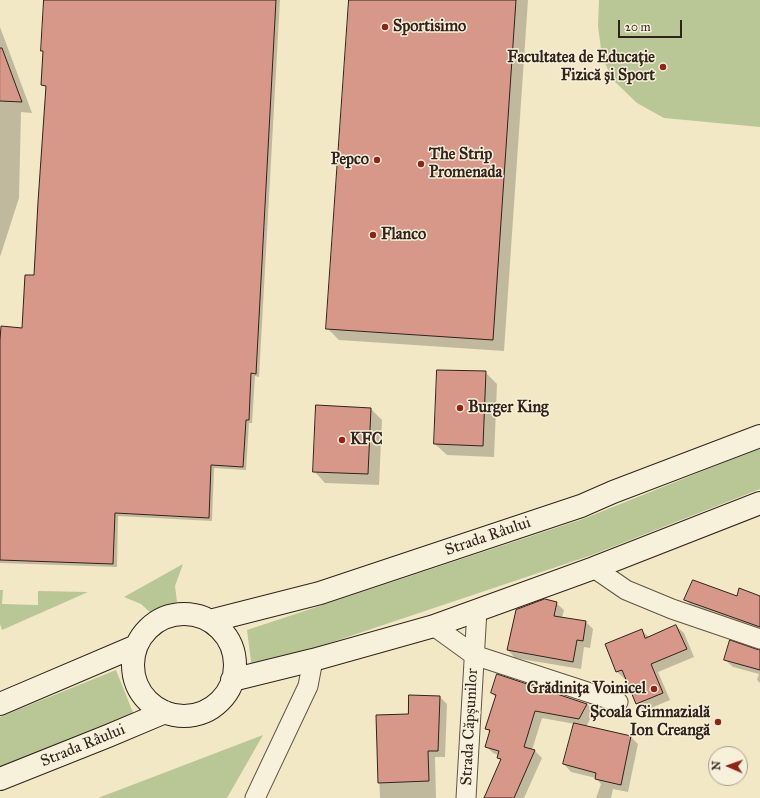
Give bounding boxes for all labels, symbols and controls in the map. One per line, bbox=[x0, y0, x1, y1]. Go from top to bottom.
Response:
scale bar bbox=[620, 12, 684, 38]
place label: Sportisimo bbox=[393, 17, 466, 37]
text: 20 m bbox=[625, 20, 651, 34]
marker: Sportisimo bbox=[380, 22, 390, 32]
place label: Facultatea de Educație Fizică și Sport bbox=[507, 48, 655, 86]
marker: Facultatea de Educație Fizică și Sport bbox=[658, 62, 668, 72]
place label: The Strip Promenada bbox=[429, 145, 502, 183]
place label: Pepco bbox=[331, 150, 369, 170]
marker: Pepco bbox=[372, 155, 382, 165]
marker: The Strip Promenada bbox=[416, 159, 426, 169]
place label: Flanco bbox=[381, 225, 426, 245]
marker: Flanco bbox=[368, 230, 378, 240]
place label: Burger King bbox=[468, 398, 549, 418]
marker: Burger King bbox=[455, 403, 465, 413]
place label: KFC bbox=[350, 430, 383, 450]
marker: KFC bbox=[337, 435, 347, 445]
street label: Strada Râului bbox=[443, 513, 533, 561]
street label: Strada Căpșunilor bbox=[457, 668, 483, 786]
place label: Grădinița Voinicel bbox=[527, 679, 646, 699]
marker: Grădinița Voinicel bbox=[649, 684, 659, 694]
place label: Școala Gimnazială Ion Creangă bbox=[590, 703, 710, 741]
marker: Școala Gimnazială Ion Creangă bbox=[713, 717, 723, 727]
street label: Strada Râului bbox=[38, 720, 128, 772]
north arrow bbox=[708, 746, 748, 786]
text: N bbox=[710, 761, 723, 770]

